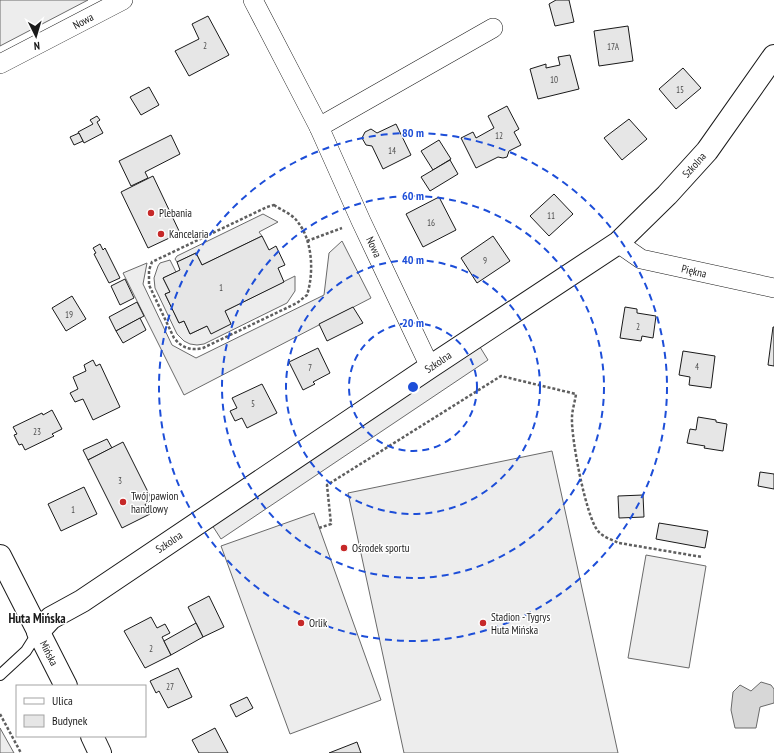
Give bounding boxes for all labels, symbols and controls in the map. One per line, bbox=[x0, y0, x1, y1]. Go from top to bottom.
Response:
street label: Nowa bbox=[70, 10, 96, 32]
north arrow bbox=[16, 16, 56, 56]
text: N bbox=[33, 39, 40, 53]
house number: 2 bbox=[203, 40, 207, 51]
house number: 17A bbox=[607, 41, 620, 52]
house number: 10 bbox=[550, 74, 558, 85]
house number: 15 bbox=[676, 84, 684, 95]
text: 80 m bbox=[402, 125, 424, 140]
house number: 12 bbox=[495, 130, 503, 141]
house number: 14 bbox=[388, 145, 396, 156]
street label: Szkolna bbox=[679, 149, 709, 181]
text: 60 m bbox=[402, 188, 424, 203]
place label: Plebania bbox=[159, 206, 192, 220]
marker: Plebania bbox=[146, 208, 156, 218]
house number: 11 bbox=[547, 210, 555, 221]
house number: 16 bbox=[427, 217, 435, 228]
place label: Kancelaria bbox=[169, 227, 208, 241]
marker: Kancelaria bbox=[156, 229, 166, 239]
street label: Nowa bbox=[363, 234, 385, 260]
text: 40 m bbox=[402, 252, 424, 267]
house number: 9 bbox=[483, 255, 487, 266]
street label: Piękna bbox=[680, 261, 708, 281]
house number: 1 bbox=[219, 282, 223, 293]
house number: 19 bbox=[65, 309, 73, 320]
text: 20 m bbox=[402, 315, 424, 330]
house number: 2 bbox=[636, 321, 640, 332]
street label: Szkolna bbox=[422, 348, 454, 376]
house number: 4 bbox=[695, 361, 699, 372]
house number: 7 bbox=[308, 362, 312, 373]
centre of rings bbox=[406, 380, 420, 394]
house number: 5 bbox=[251, 398, 255, 409]
house number: 23 bbox=[33, 426, 41, 437]
house number: 3 bbox=[118, 475, 122, 486]
place label: Twój pawion handlowy bbox=[131, 489, 178, 516]
marker: Twój pawion handlowy bbox=[118, 497, 128, 507]
house number: 1 bbox=[71, 504, 75, 515]
street label: Szkolna bbox=[153, 528, 185, 556]
place label: Ośrodek sportu bbox=[352, 541, 410, 555]
marker: Ośrodek sportu bbox=[339, 543, 349, 553]
district label: Huta Mińska bbox=[8, 610, 66, 627]
place label: Stadion - Tygrys Huta Mińska bbox=[491, 610, 550, 637]
place label: Orlik bbox=[309, 616, 328, 630]
marker: Orlik bbox=[296, 618, 306, 628]
marker: Stadion - Tygrys Huta Mińska bbox=[478, 618, 488, 628]
street label: Mińska bbox=[37, 638, 61, 668]
house number: 2 bbox=[149, 643, 153, 654]
house number: 27 bbox=[166, 681, 174, 692]
legend bbox=[16, 685, 146, 737]
text: Ulica bbox=[52, 693, 73, 708]
text: Budynek bbox=[52, 713, 88, 728]

